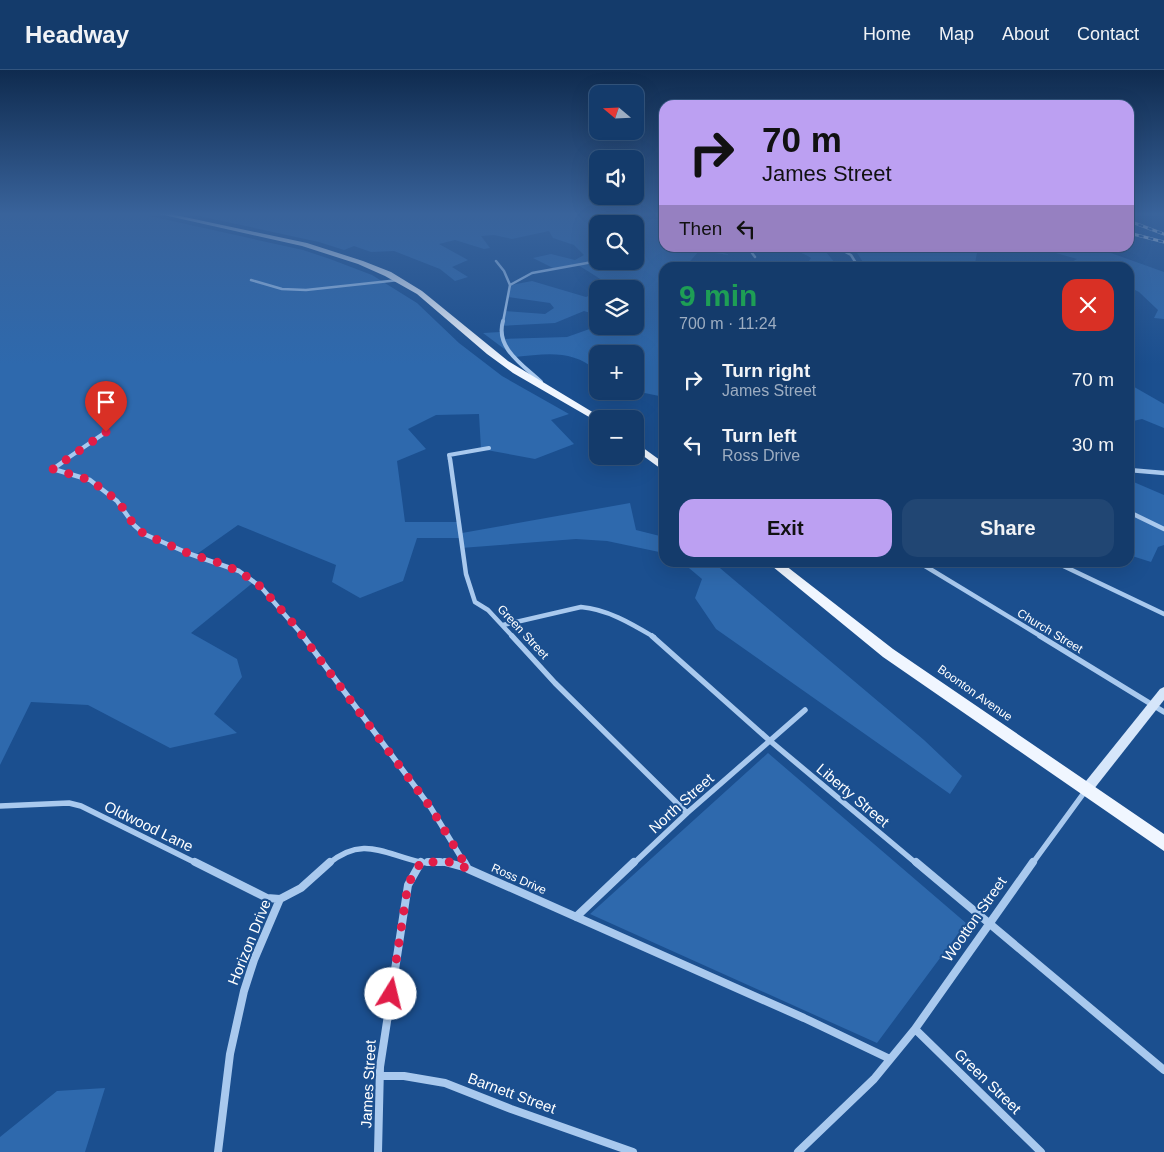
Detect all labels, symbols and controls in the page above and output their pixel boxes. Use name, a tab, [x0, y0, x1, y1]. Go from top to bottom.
text: Headway	[25, 21, 129, 48]
text: Home	[863, 24, 911, 44]
text: Map	[939, 24, 974, 44]
text: About	[1002, 24, 1049, 44]
text: Contact	[1077, 24, 1139, 44]
north arrow	[589, 85, 644, 140]
map controls	[589, 85, 644, 465]
icon: right	[679, 120, 744, 185]
text: 70 m	[762, 120, 842, 159]
button: sound	[589, 150, 644, 205]
text: James Street	[762, 161, 892, 186]
button: search	[589, 215, 644, 270]
icon: left	[732, 215, 760, 243]
text: Then	[679, 218, 722, 239]
text: 9 min	[679, 279, 757, 312]
button: close	[1062, 279, 1114, 331]
button: layers	[589, 280, 644, 335]
text: 700 m · 11:24	[679, 315, 777, 332]
button: +	[589, 345, 644, 400]
text: Turn right	[722, 360, 810, 381]
icon: right	[679, 366, 707, 394]
text: 70 m	[1072, 369, 1114, 390]
pin	[85, 381, 127, 432]
text: James Street	[722, 382, 816, 399]
icon: arrive	[92, 388, 120, 416]
button: −	[589, 410, 644, 465]
text: Turn left	[722, 425, 797, 446]
icon: left	[679, 431, 707, 459]
text: 30 m	[1072, 434, 1114, 455]
text: Ross Drive	[722, 447, 800, 464]
button: Exit	[679, 499, 892, 557]
button: Share	[902, 499, 1114, 557]
street label: Green Street	[494, 602, 552, 662]
street label: Church Street	[1015, 606, 1086, 656]
street label: Boonton Avenue	[935, 662, 1015, 724]
street label: Liberty Street	[813, 760, 893, 831]
street label: North Street	[645, 769, 717, 836]
street label: Oldwood Lane	[102, 797, 196, 855]
street label: Ross Drive	[489, 861, 549, 897]
street label: Wootton Street	[938, 873, 1010, 965]
street label: Horizon Drive	[224, 897, 274, 987]
position arrow	[364, 967, 416, 1019]
street label: James Street	[357, 1039, 379, 1129]
street label: Green Street	[951, 1045, 1025, 1118]
street label: Barnett Street	[466, 1069, 559, 1117]

